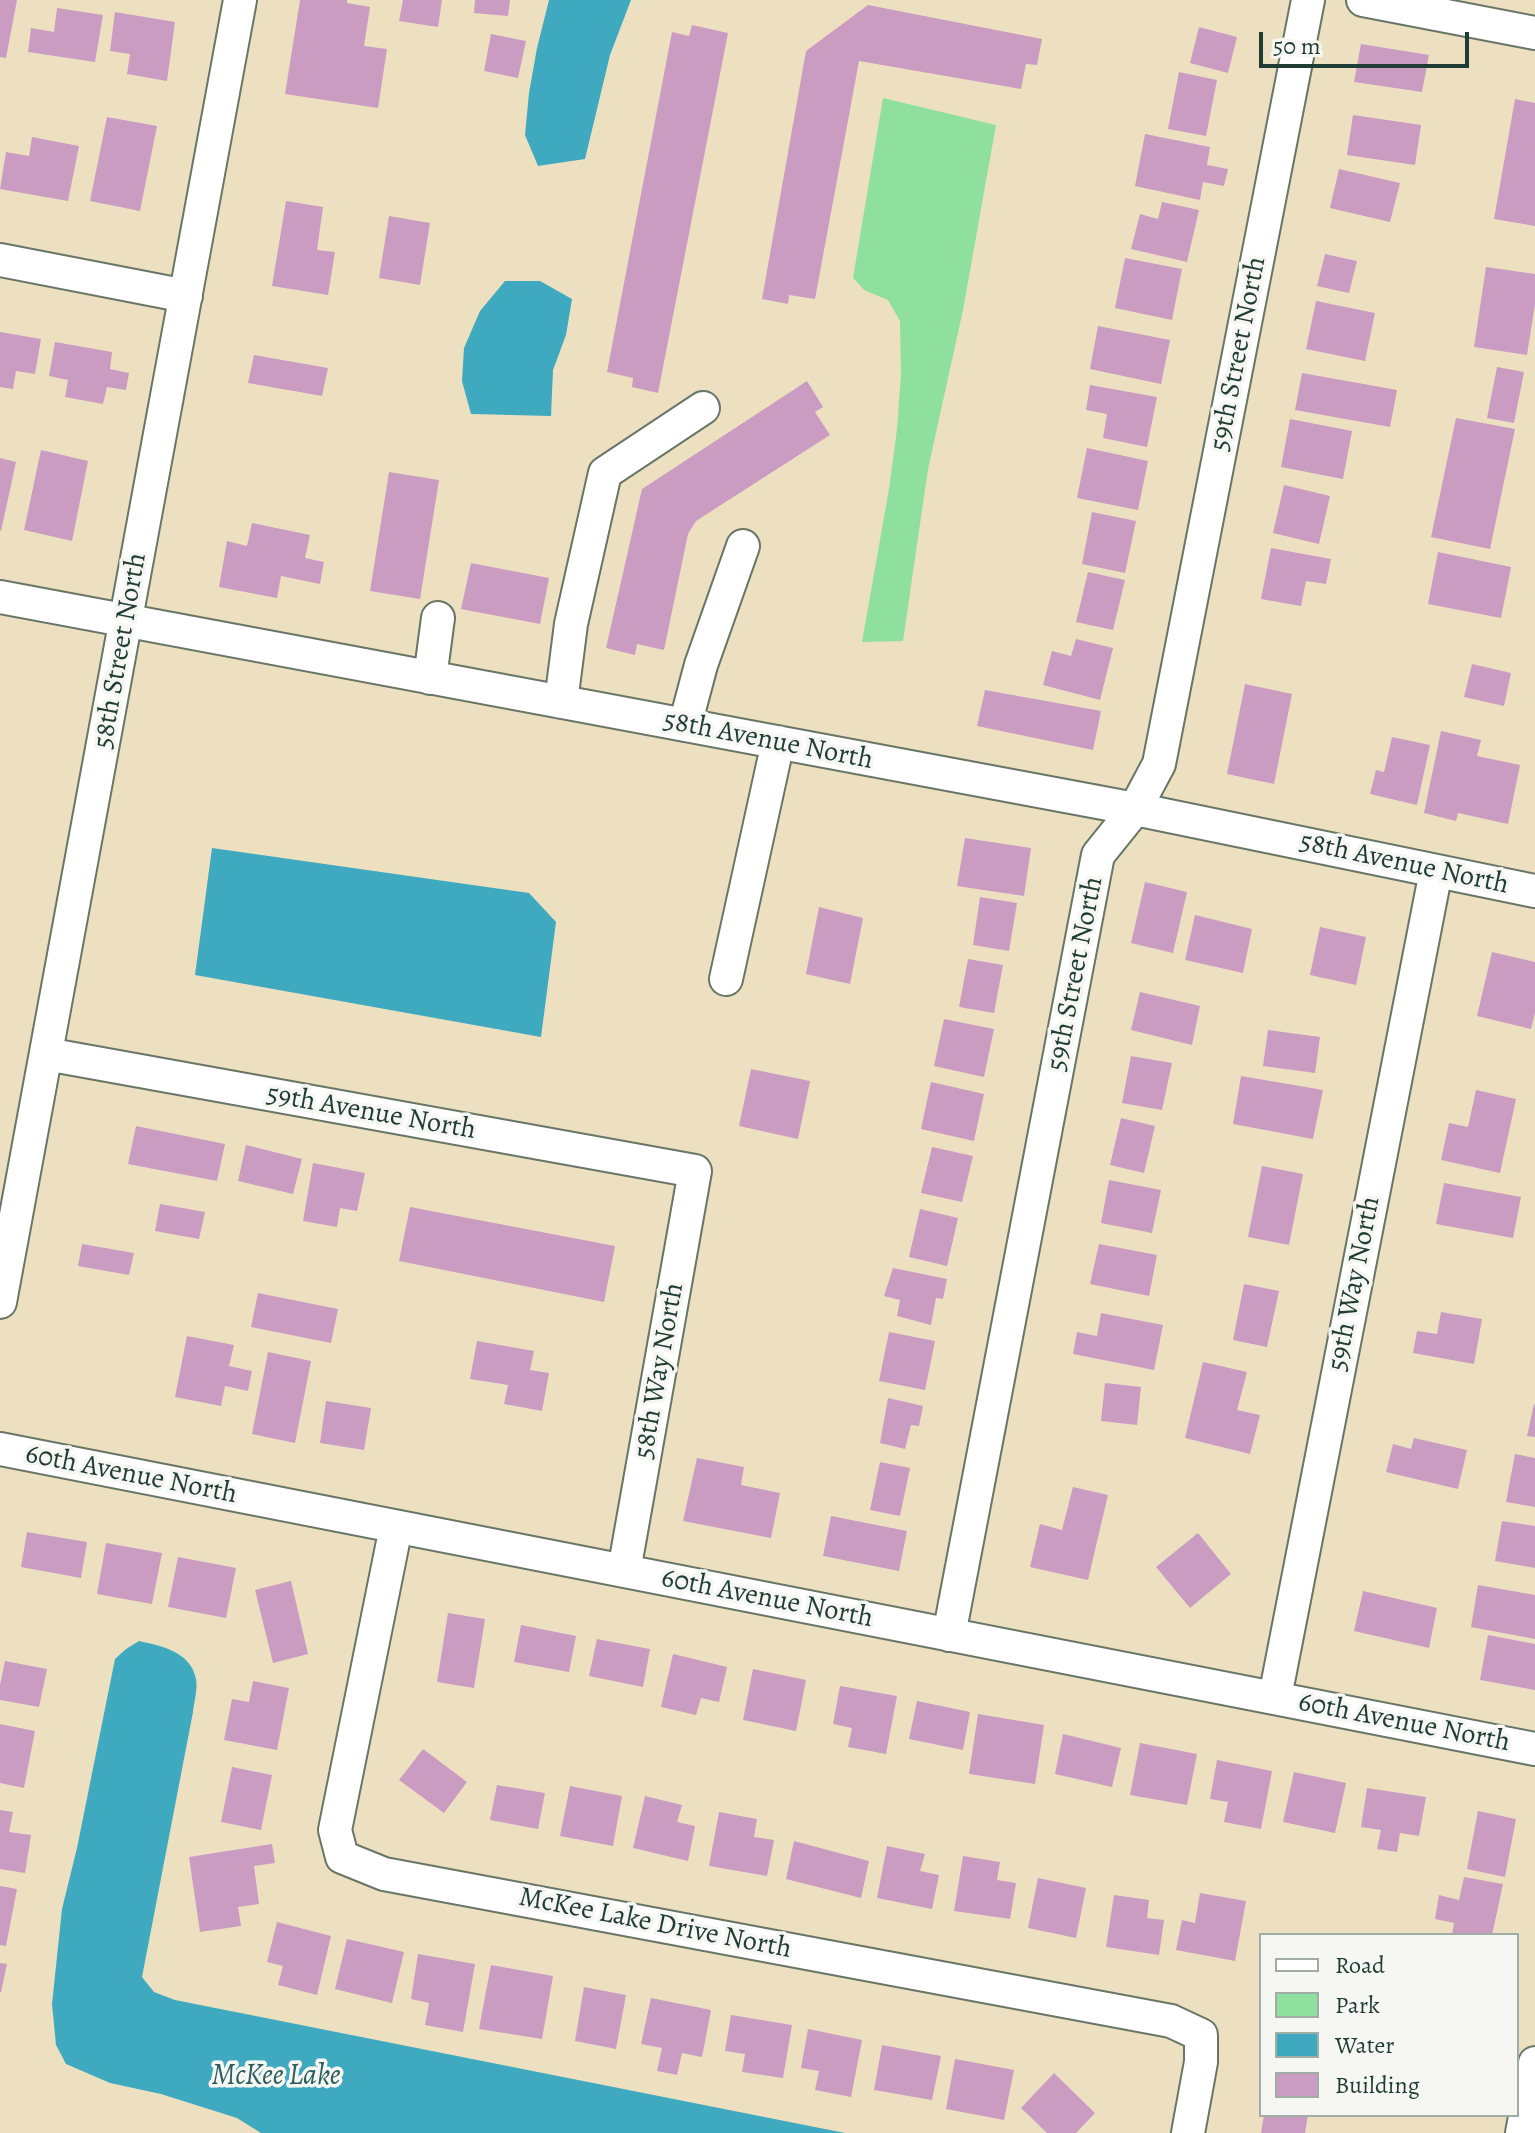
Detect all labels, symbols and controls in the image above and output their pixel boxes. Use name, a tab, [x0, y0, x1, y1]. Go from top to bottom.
scale bar	[1263, 16, 1473, 66]
text: 50 m	[1273, 30, 1321, 62]
street label: 59th Street North	[1204, 254, 1274, 454]
street label: 58th Street North	[87, 550, 155, 752]
street label: 58th Avenue North	[660, 704, 876, 778]
street label: 58th Avenue North	[1296, 825, 1512, 903]
street label: 59th Street North	[1041, 874, 1111, 1074]
street label: 59th Avenue North	[264, 1078, 478, 1148]
street label: 59th Way North	[1322, 1194, 1388, 1374]
street label: 58th Way North	[628, 1280, 692, 1462]
street label: 60th Avenue North	[22, 1438, 240, 1512]
street label: 60th Avenue North	[658, 1562, 876, 1636]
street label: 60th Avenue North	[1295, 1686, 1513, 1760]
street label: McKee Lake Drive North	[516, 1881, 794, 1967]
legend	[1259, 1933, 1519, 2117]
text: Road	[1335, 1949, 1385, 1981]
text: Park	[1335, 1989, 1380, 2021]
text: Water	[1335, 2029, 1395, 2061]
water label: McKee Lake	[212, 2059, 340, 2095]
text: Building	[1335, 2069, 1420, 2101]

